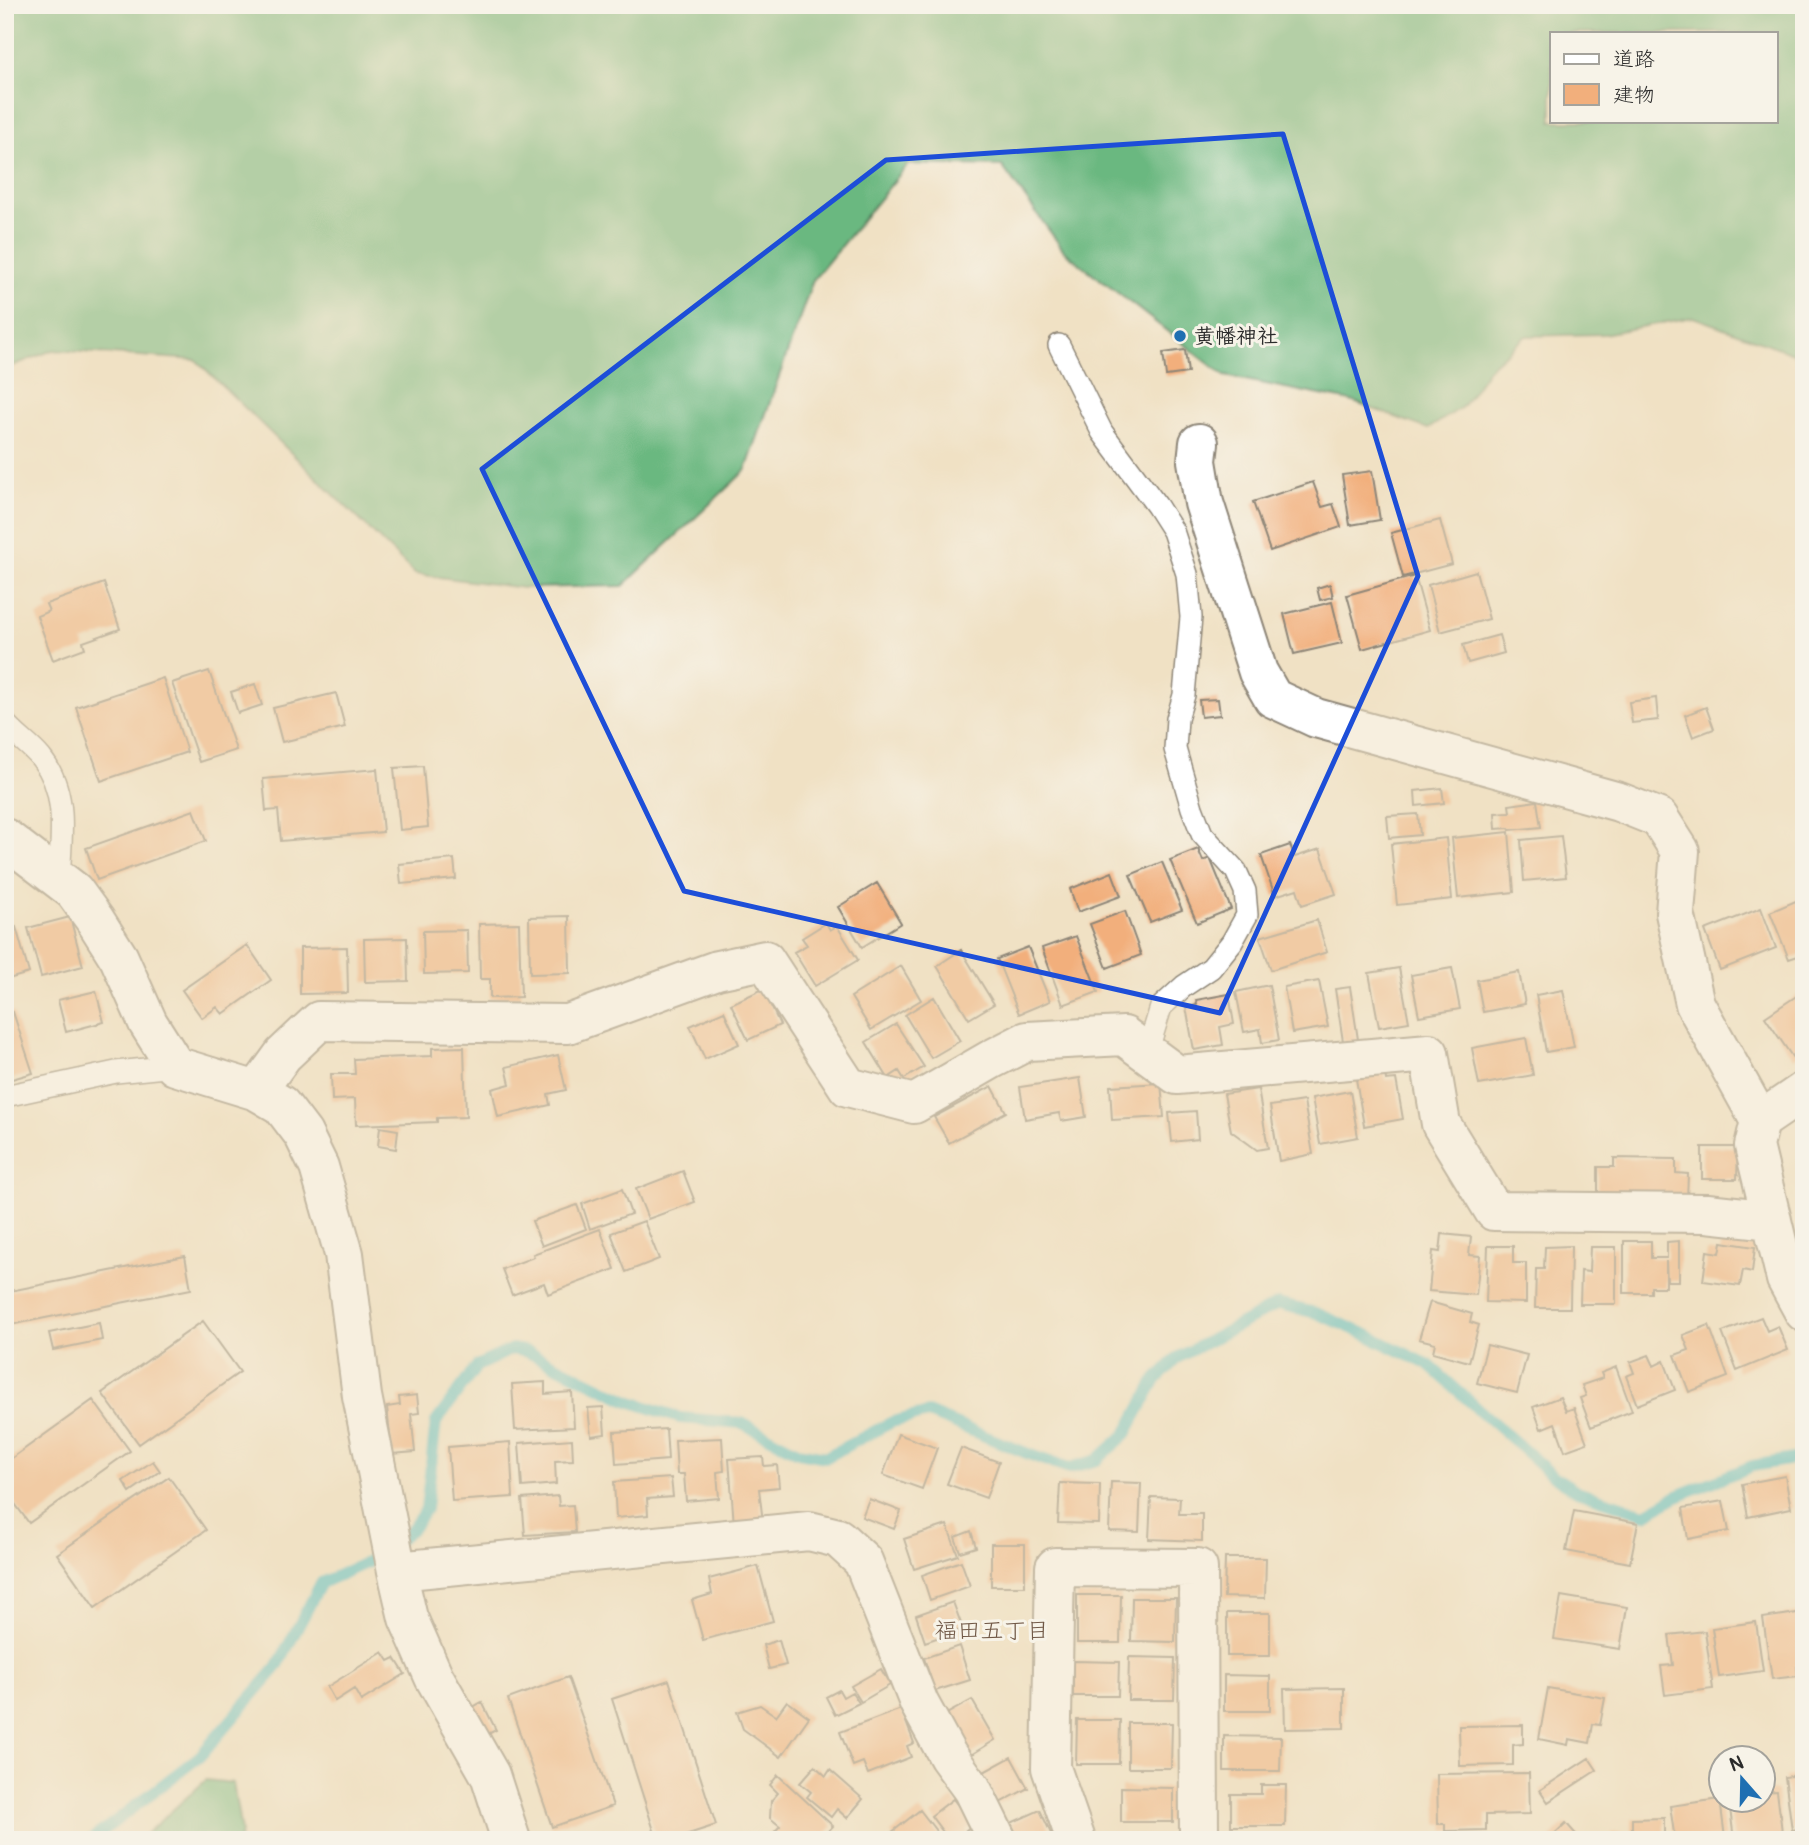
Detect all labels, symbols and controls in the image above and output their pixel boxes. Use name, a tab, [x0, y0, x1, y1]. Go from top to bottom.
legend	[1550, 32, 1778, 122]
text: 道路	[1613, 46, 1655, 73]
text: 建物	[1613, 82, 1655, 109]
place label: 黄幡神社	[1194, 323, 1278, 350]
marker: 黄幡神社	[1172, 328, 1188, 344]
district label: 福田五丁目	[935, 1616, 1050, 1645]
north arrow	[1708, 1744, 1778, 1814]
text: N	[1726, 1750, 1747, 1777]

